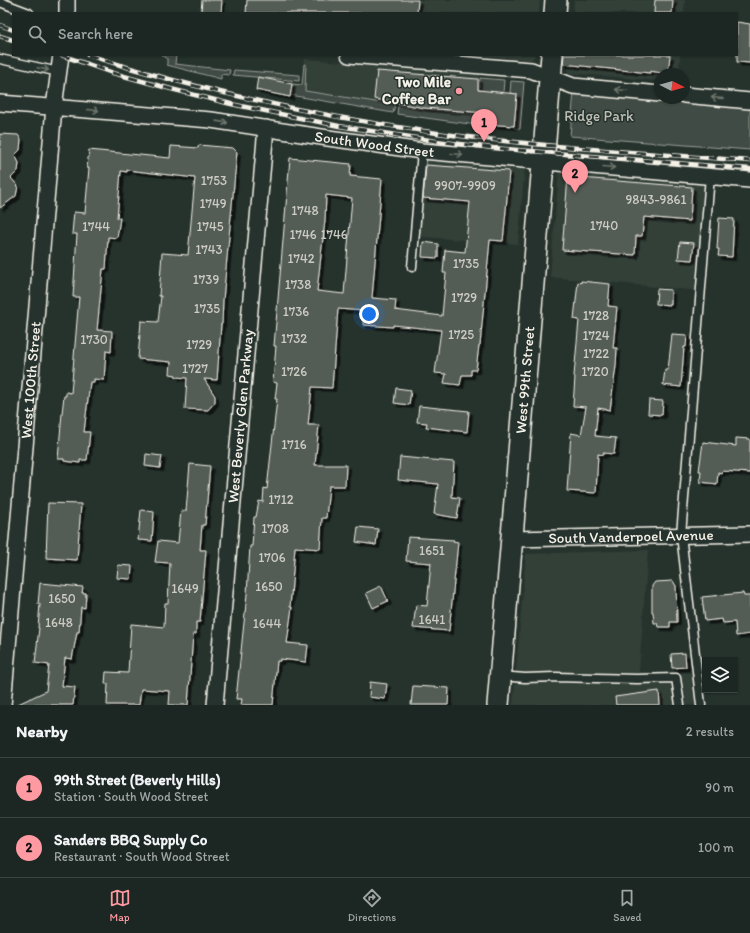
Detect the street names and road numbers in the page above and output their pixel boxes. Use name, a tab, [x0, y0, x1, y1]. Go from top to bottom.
street label: South Wood Street	[313, 127, 435, 161]
street label: West 100th Street	[17, 320, 45, 440]
street label: West 99th Street	[512, 325, 538, 435]
street label: West Beverly Glen Parkway	[224, 328, 257, 504]
street label: South Vanderpoel Avenue	[548, 526, 714, 547]

